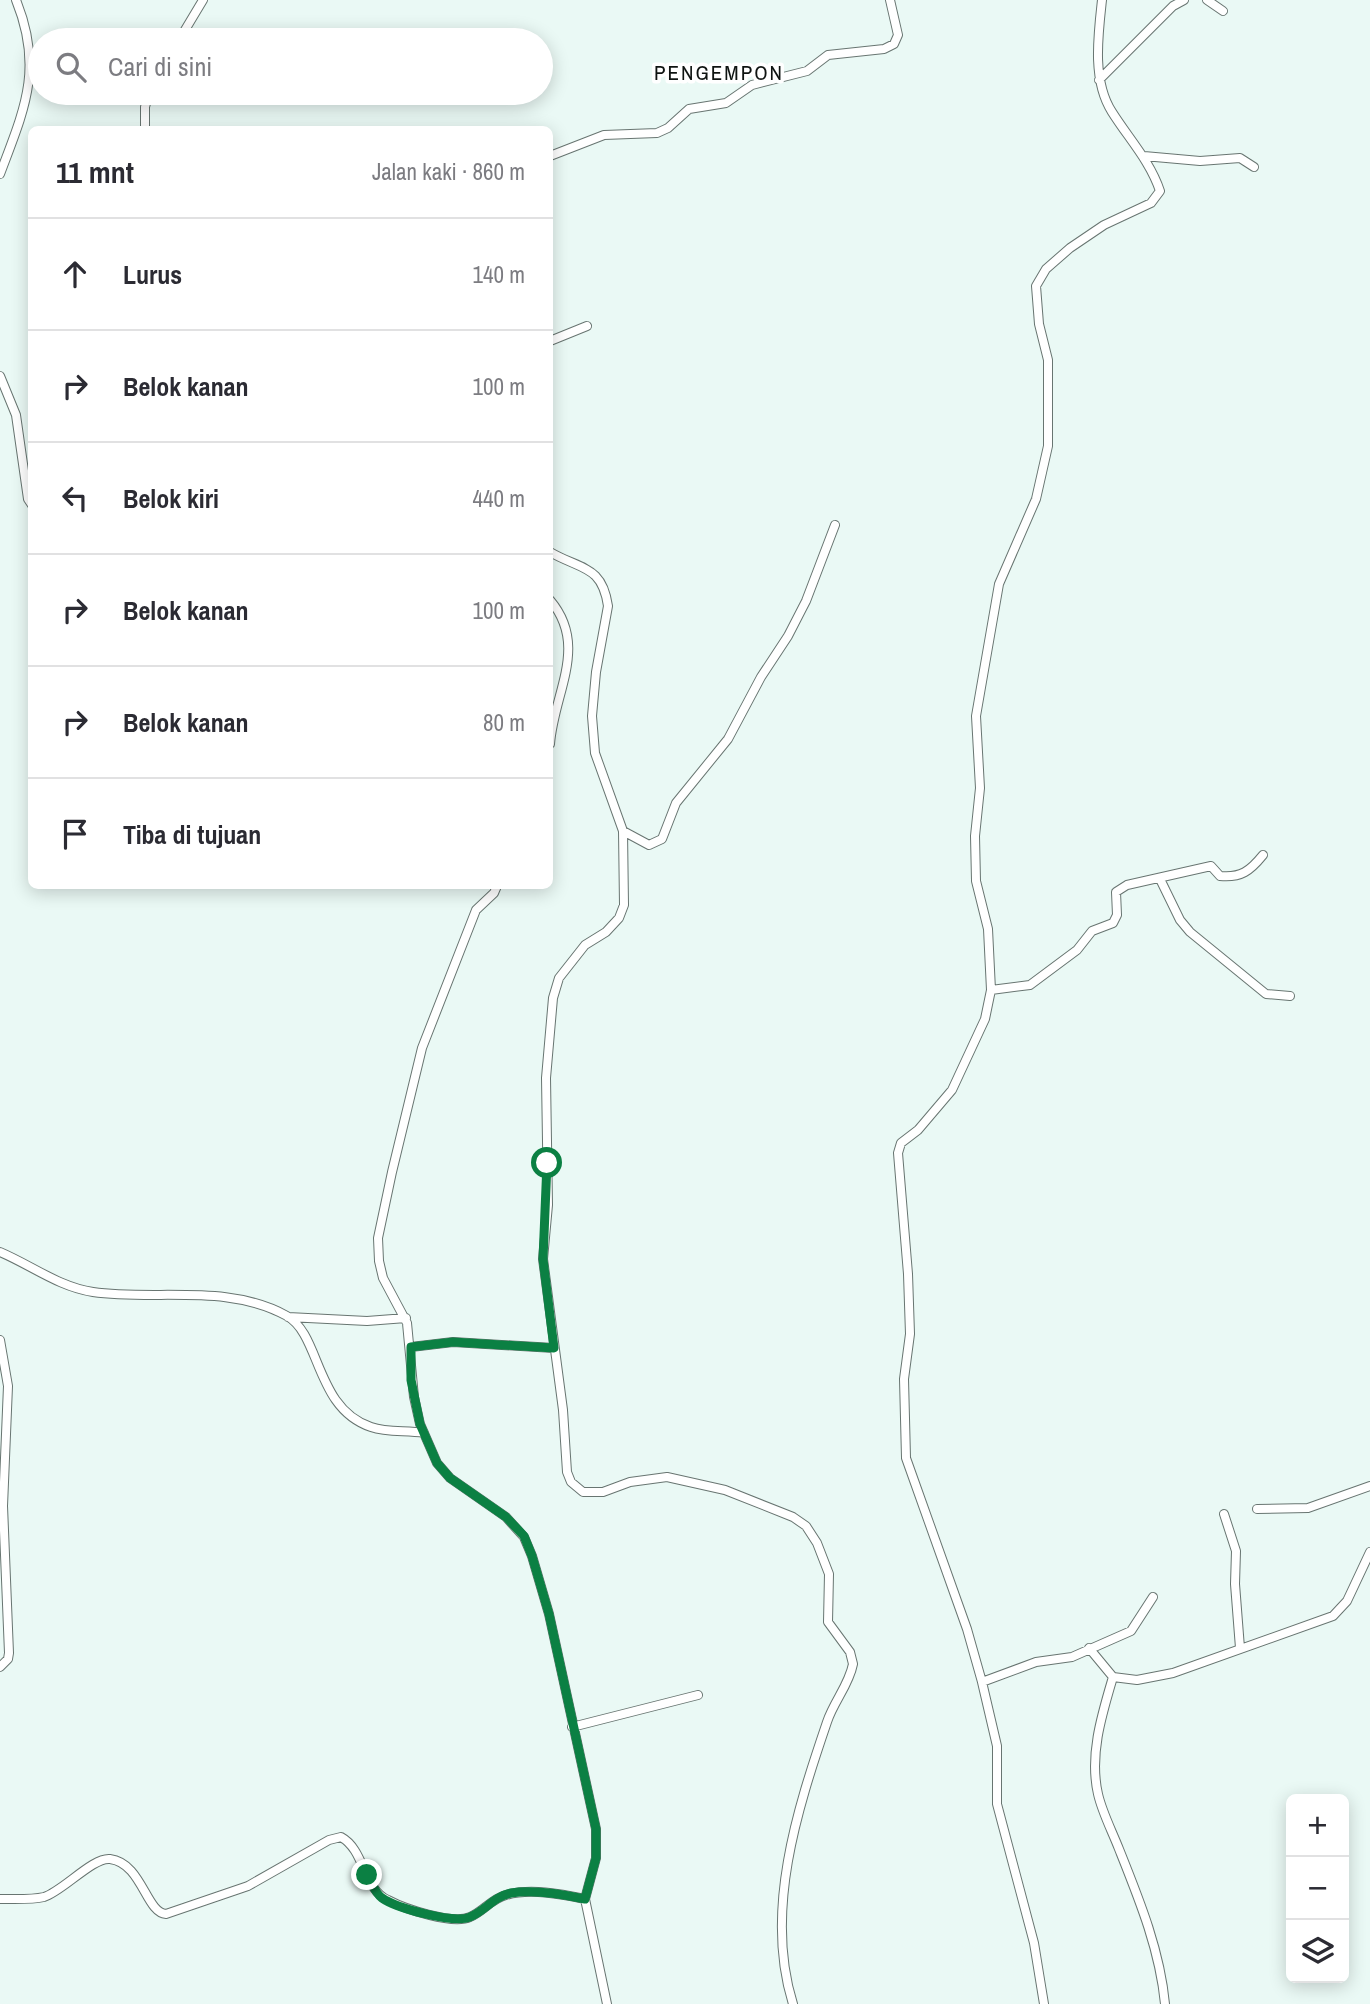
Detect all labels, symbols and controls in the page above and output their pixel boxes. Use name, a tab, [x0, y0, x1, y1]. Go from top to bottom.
search box	[28, 28, 553, 105]
icon: search	[52, 48, 90, 86]
text: Cari di sini	[108, 49, 212, 84]
district label: PENGEMPON	[654, 58, 784, 87]
text: 11 mnt	[56, 152, 134, 192]
text: Jalan kaki · 860 m	[372, 156, 525, 187]
icon: ahead	[56, 255, 94, 293]
text: Lurus	[123, 257, 182, 292]
text: 140 m	[473, 259, 525, 290]
icon: right	[56, 367, 94, 405]
text: Belok kanan	[123, 369, 249, 404]
text: 100 m	[473, 371, 525, 402]
icon: left	[56, 479, 94, 517]
text: Belok kiri	[123, 481, 219, 516]
text: 440 m	[473, 483, 525, 514]
icon: right	[56, 591, 94, 629]
text: Belok kanan	[123, 593, 249, 628]
text: 100 m	[473, 595, 525, 626]
icon: right	[56, 703, 94, 741]
text: Belok kanan	[123, 705, 249, 740]
text: 80 m	[483, 707, 525, 738]
icon: arrive	[56, 815, 94, 853]
text: Tiba di tujuan	[123, 817, 261, 852]
route start	[531, 1147, 562, 1178]
map controls	[1286, 1794, 1349, 1983]
button: +	[1286, 1794, 1349, 1857]
button: −	[1286, 1857, 1349, 1920]
route end	[351, 1859, 382, 1890]
button: layers	[1286, 1920, 1349, 1983]

